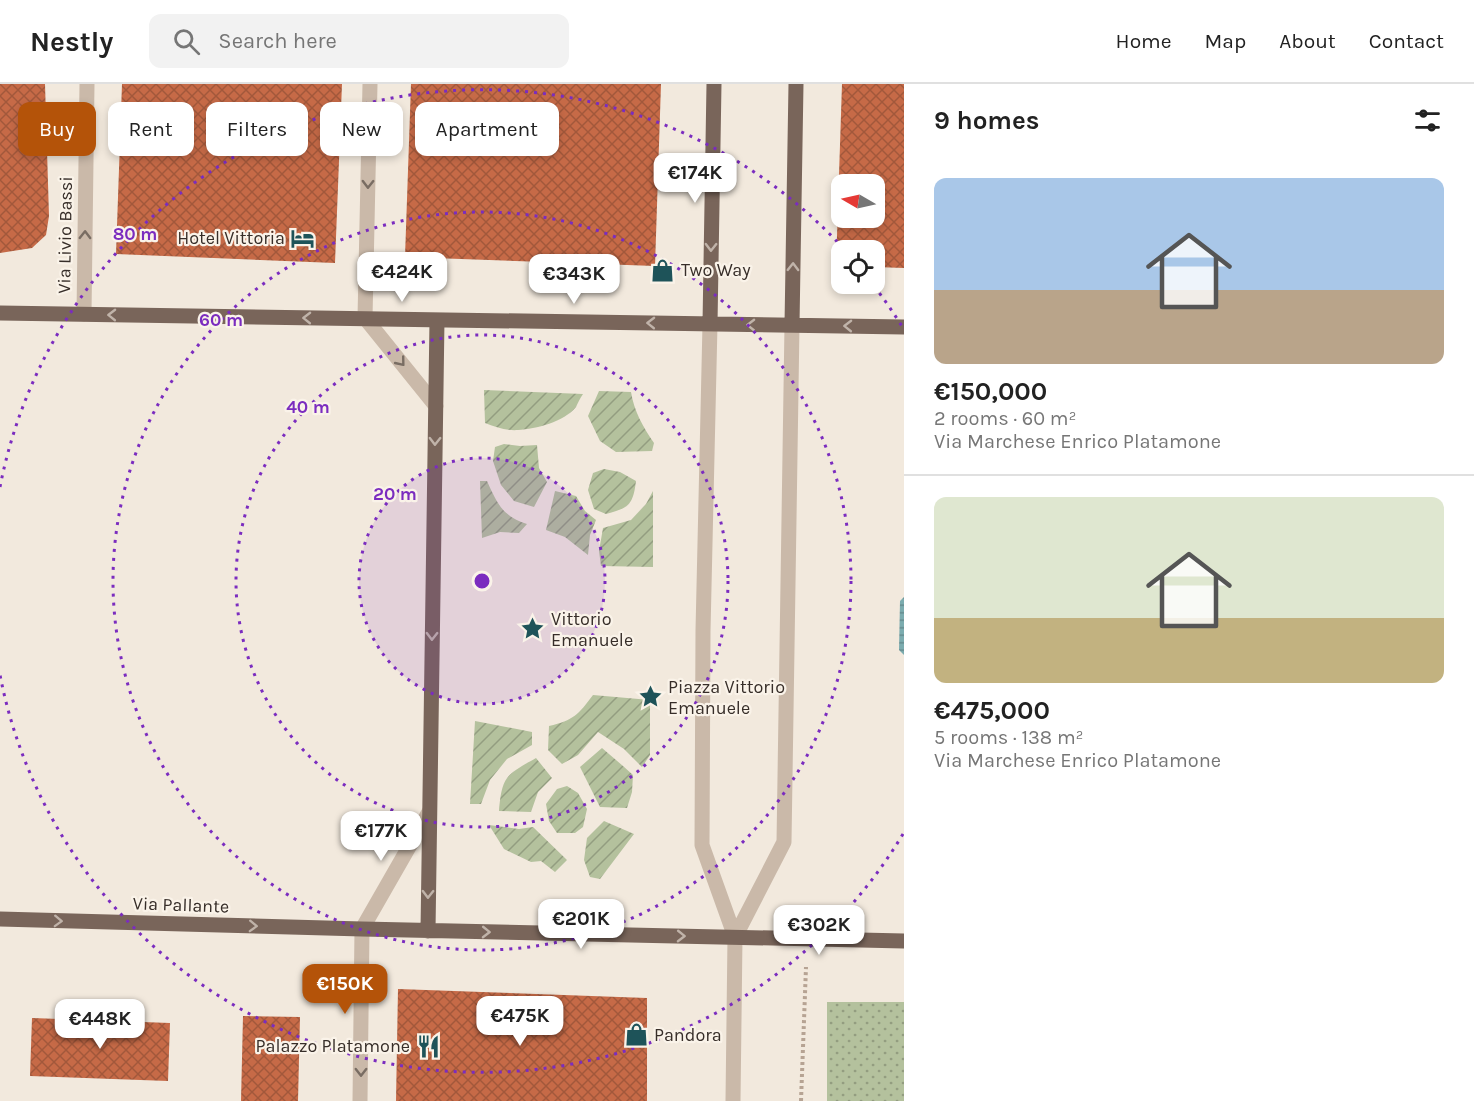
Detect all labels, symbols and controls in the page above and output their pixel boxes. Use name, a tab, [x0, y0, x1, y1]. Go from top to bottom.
search box	[149, 14, 569, 68]
text: Nestly	[30, 25, 113, 58]
icon: search	[170, 25, 203, 58]
text: Search here	[218, 28, 337, 54]
text: Home	[1116, 29, 1172, 53]
text: Map	[1205, 29, 1246, 53]
text: About	[1279, 29, 1336, 53]
text: Contact	[1369, 29, 1444, 53]
chip: Buy	[18, 102, 96, 156]
chip: Rent	[108, 102, 194, 156]
chip: Filters	[206, 102, 308, 156]
chip: New	[320, 102, 403, 156]
chip: Apartment	[415, 102, 559, 156]
icon: filters	[1411, 104, 1444, 137]
text: 9 homes	[934, 105, 1040, 136]
pin: €174K	[653, 153, 737, 204]
text: €174K	[668, 161, 722, 184]
north arrow	[831, 174, 885, 228]
map controls	[831, 174, 885, 294]
street label: Via Livio Bassi	[53, 176, 77, 294]
one-way arrow	[362, 180, 374, 189]
icon: home	[1135, 217, 1243, 325]
text: 80 m	[113, 223, 157, 245]
hotel icon: Hotel Vittoria	[290, 225, 316, 251]
place label: Hotel Vittoria	[177, 227, 285, 249]
one-way arrow	[79, 230, 91, 239]
button: locate	[831, 240, 885, 294]
one-way arrow	[705, 243, 717, 252]
pin: €424K	[360, 252, 444, 303]
pin: €343K	[532, 254, 616, 305]
shop icon: Two Way	[650, 257, 676, 283]
place label: Two Way	[681, 259, 751, 281]
text: €424K	[371, 260, 433, 283]
text: €343K	[543, 262, 605, 285]
one-way arrow	[787, 262, 799, 271]
one-way arrow	[107, 308, 116, 321]
text: 60 m	[199, 309, 243, 331]
one-way arrow	[302, 311, 311, 324]
one-way arrow	[647, 317, 656, 329]
one-way arrow	[746, 318, 755, 331]
one-way arrow	[844, 320, 853, 332]
one-way arrow	[393, 355, 404, 366]
text: €150,000	[934, 376, 1047, 407]
text: 40 m	[286, 396, 330, 418]
text: 2 rooms · 60 m²	[934, 407, 1077, 430]
text: Via Marchese Enrico Platamone	[934, 430, 1221, 453]
one-way arrow	[429, 437, 441, 446]
text: 20 m	[373, 483, 417, 505]
icon: home	[1135, 536, 1243, 644]
centre of rings	[472, 571, 492, 591]
place label: Vittorio Emanuele	[551, 608, 633, 651]
place icon: Vittorio Emanuele	[520, 616, 546, 642]
one-way arrow	[426, 632, 438, 641]
place label: Piazza Vittorio Emanuele	[668, 676, 785, 719]
place icon: Piazza Vittorio Emanuele	[637, 684, 663, 710]
text: €475,000	[934, 695, 1050, 726]
text: 5 rooms · 138 m²	[934, 726, 1084, 749]
text: Via Marchese Enrico Platamone	[934, 749, 1221, 772]
pin: €177K	[339, 811, 423, 862]
text: €177K	[355, 819, 407, 842]
one-way arrow	[422, 890, 434, 899]
street label: Via Pallante	[132, 892, 230, 918]
pin: €201K	[539, 899, 623, 950]
pin: €302K	[777, 905, 861, 956]
text: €201K	[552, 907, 610, 930]
text: €302K	[788, 913, 850, 936]
one-way arrow	[54, 914, 63, 927]
one-way arrow	[249, 920, 258, 933]
one-way arrow	[482, 926, 491, 938]
one-way arrow	[677, 930, 686, 942]
pin: €150K	[303, 964, 387, 1015]
text: €150K	[316, 972, 374, 995]
pin: €475K	[478, 996, 562, 1047]
pin: €448K	[58, 999, 142, 1050]
text: €475K	[490, 1004, 550, 1027]
text: €448K	[69, 1007, 131, 1030]
shop icon: Pandora	[623, 1022, 649, 1048]
place label: Pandora	[654, 1024, 722, 1046]
restaurant icon: Palazzo Platamone	[415, 1033, 441, 1059]
place label: Palazzo Platamone	[256, 1035, 410, 1057]
one-way arrow	[354, 1067, 367, 1076]

